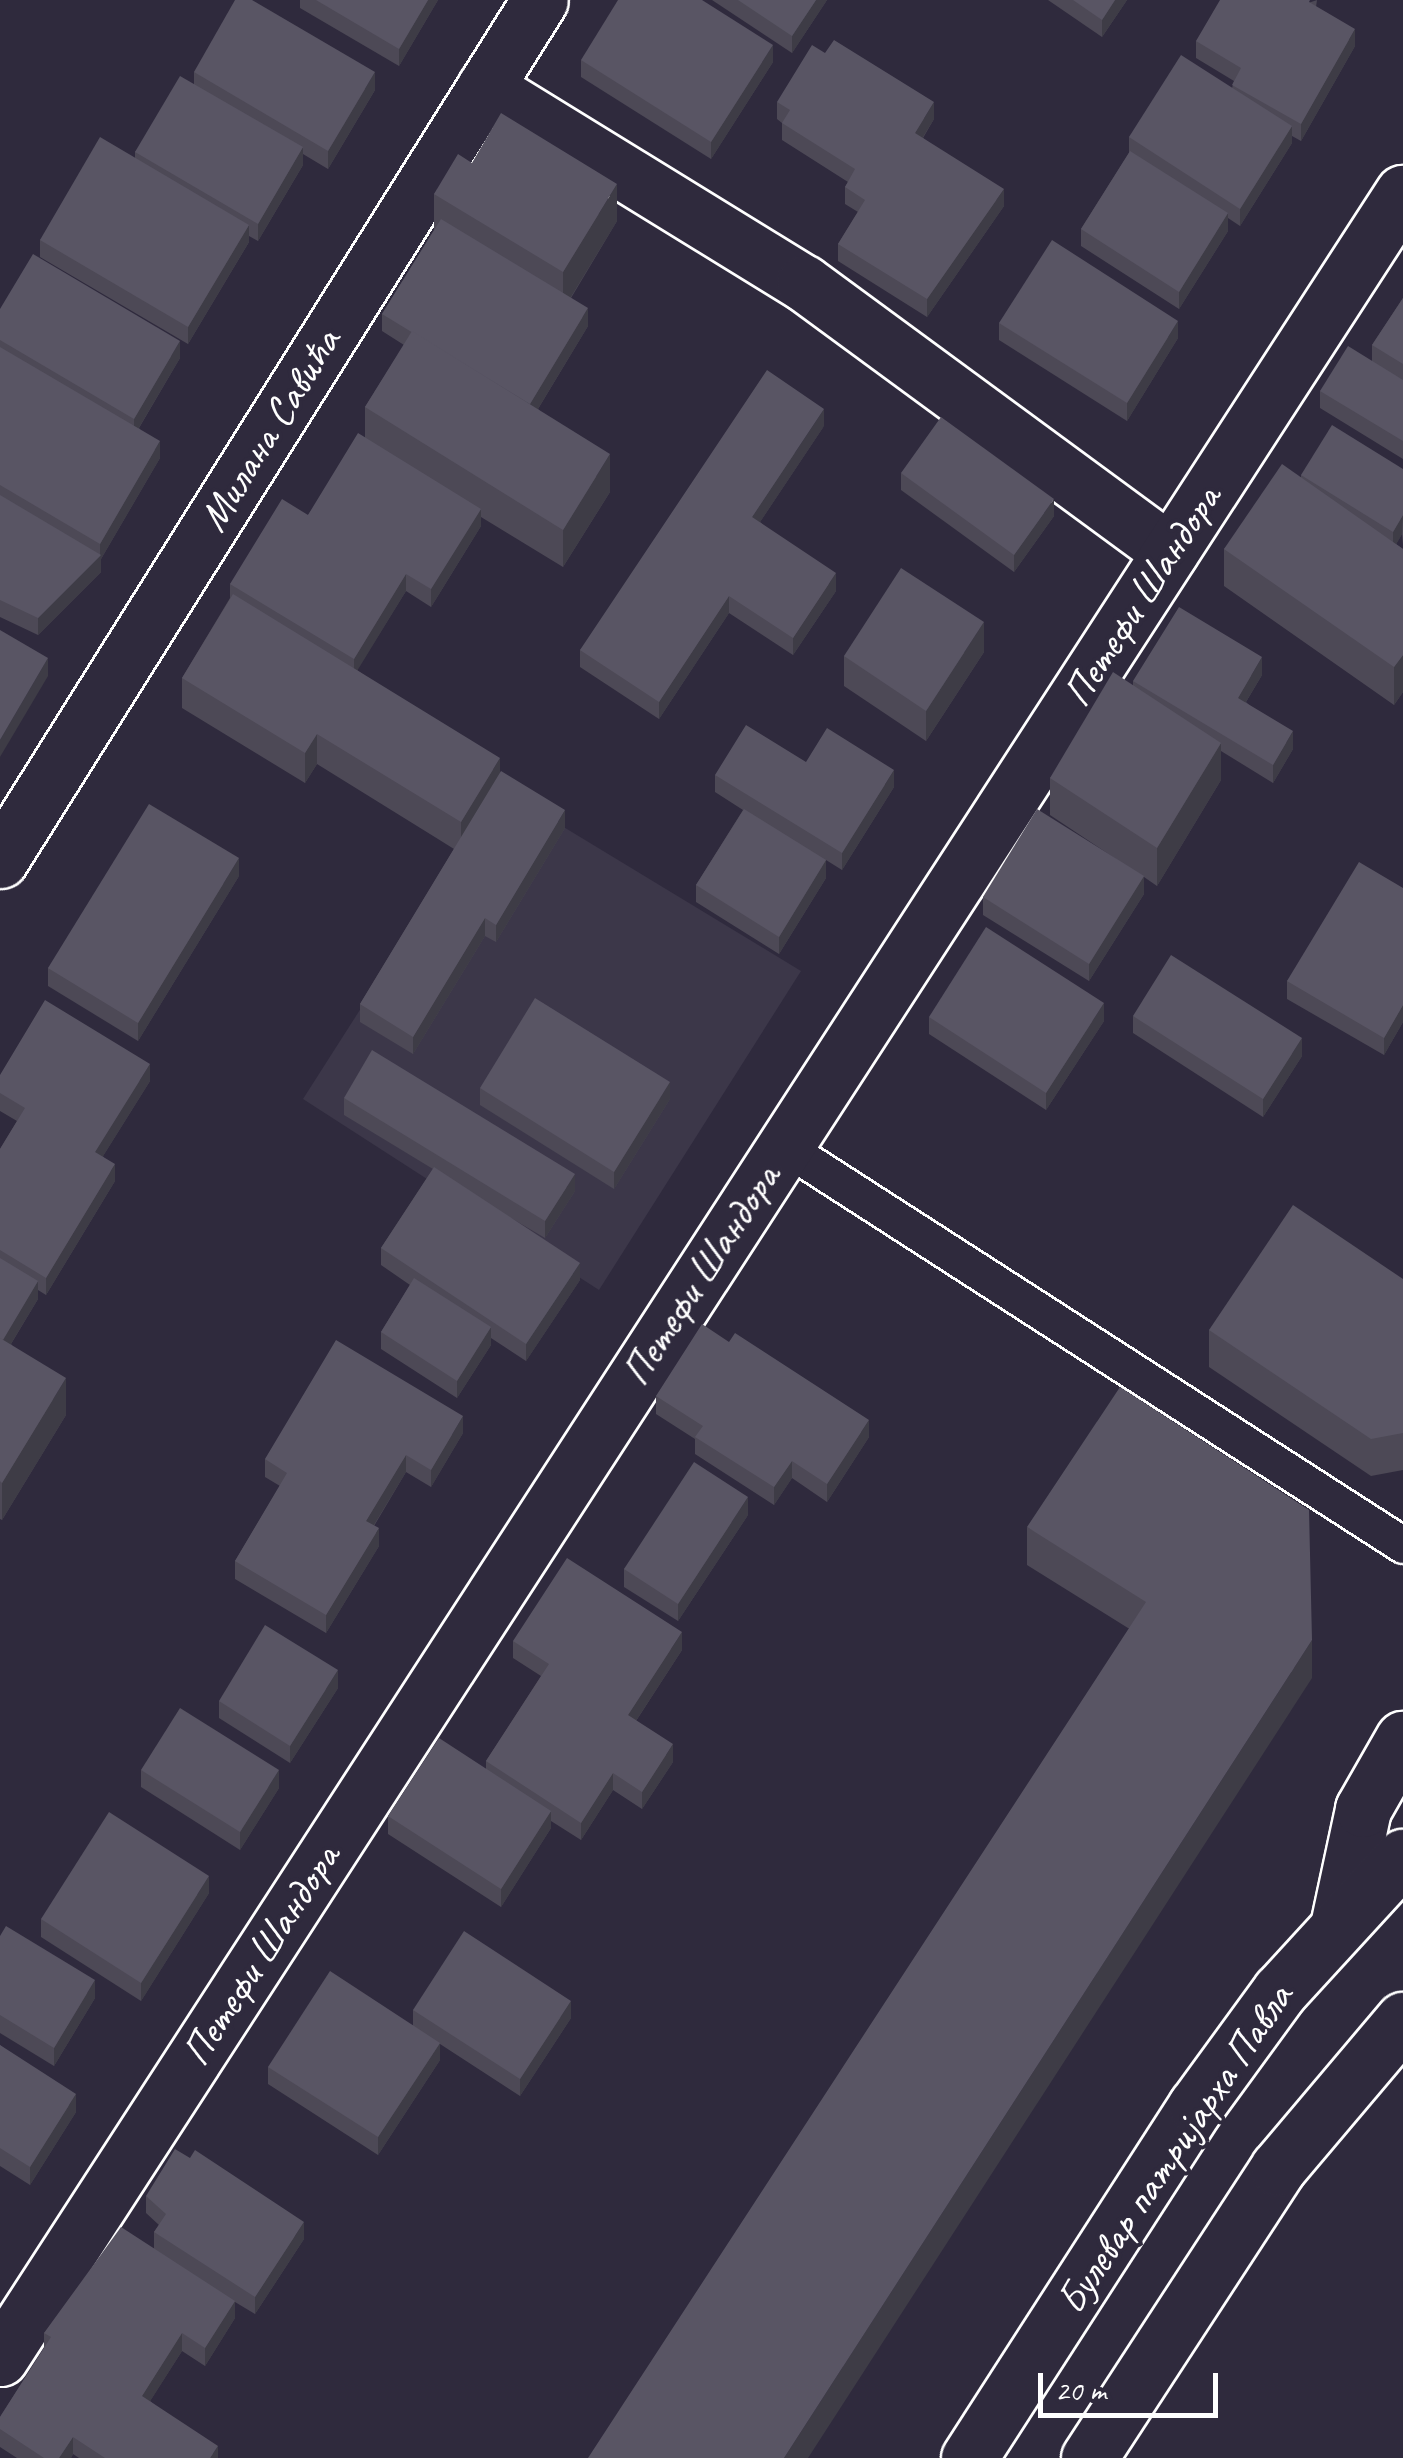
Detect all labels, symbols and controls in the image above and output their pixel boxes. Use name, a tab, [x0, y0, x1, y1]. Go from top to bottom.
street label: Милана Савића	[188, 320, 352, 540]
street label: Петефи Шандора	[1052, 477, 1232, 715]
street label: Петефи Шандора	[611, 1156, 791, 1394]
street label: Петефи Шандора	[171, 1836, 351, 2074]
street label: Булевар патријарха Павла	[1047, 1976, 1303, 2322]
scale bar	[1043, 2353, 1223, 2415]
text: 20 m	[1055, 2371, 1106, 2409]

